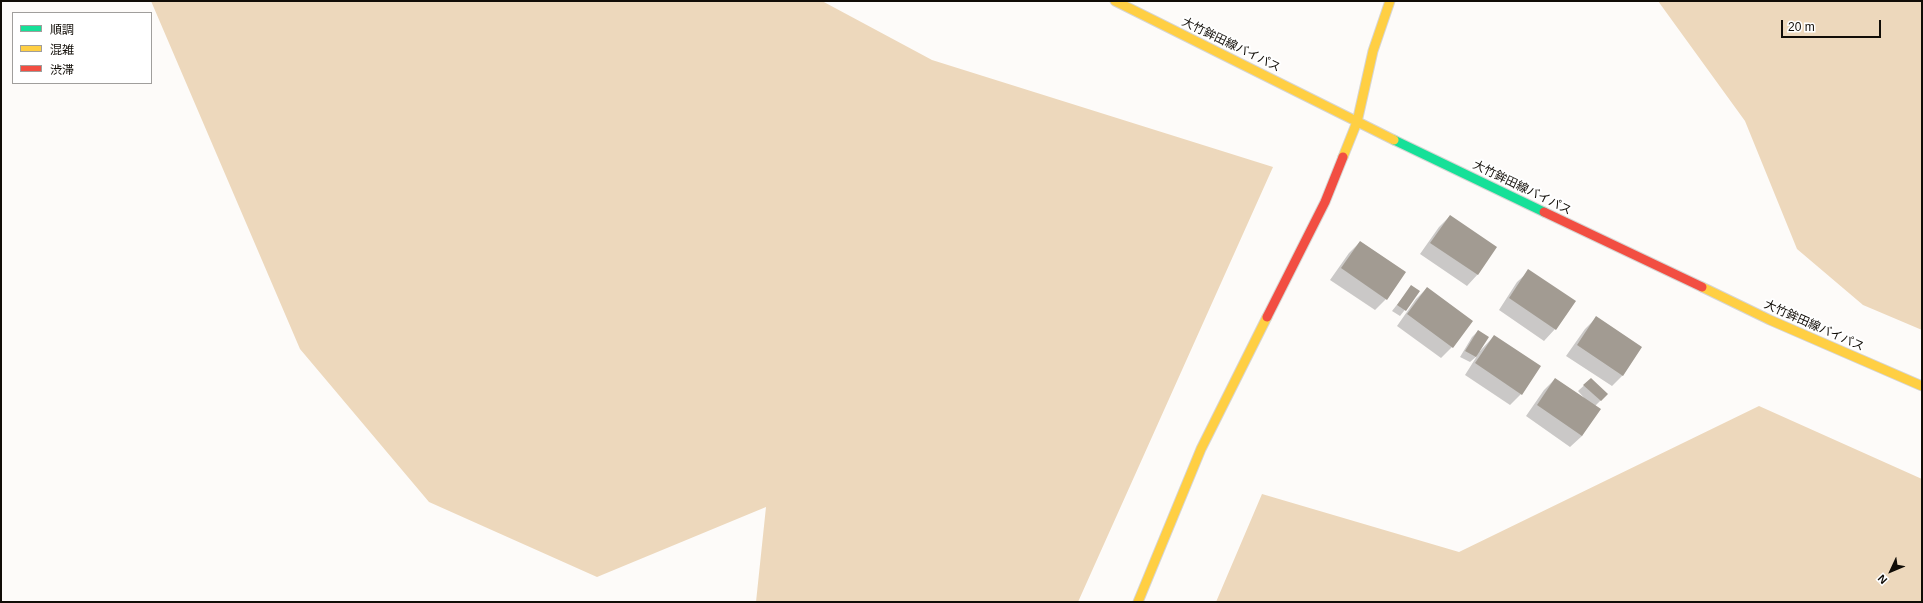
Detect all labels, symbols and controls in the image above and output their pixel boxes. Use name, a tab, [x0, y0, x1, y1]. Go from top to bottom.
legend	[12, 12, 152, 84]
scale bar	[1783, 12, 1883, 38]
street label: 大竹鉾田線バイパス	[1179, 15, 1283, 75]
text: 20 m	[1788, 20, 1815, 34]
text: 順調	[50, 23, 74, 37]
text: 混雑	[50, 43, 74, 57]
text: 渋滞	[50, 63, 74, 77]
street label: 大竹鉾田線バイパス	[1470, 158, 1574, 218]
street label: 大竹鉾田線バイパス	[1762, 297, 1866, 355]
north arrow	[1871, 551, 1911, 591]
text: N	[1875, 572, 1889, 586]

